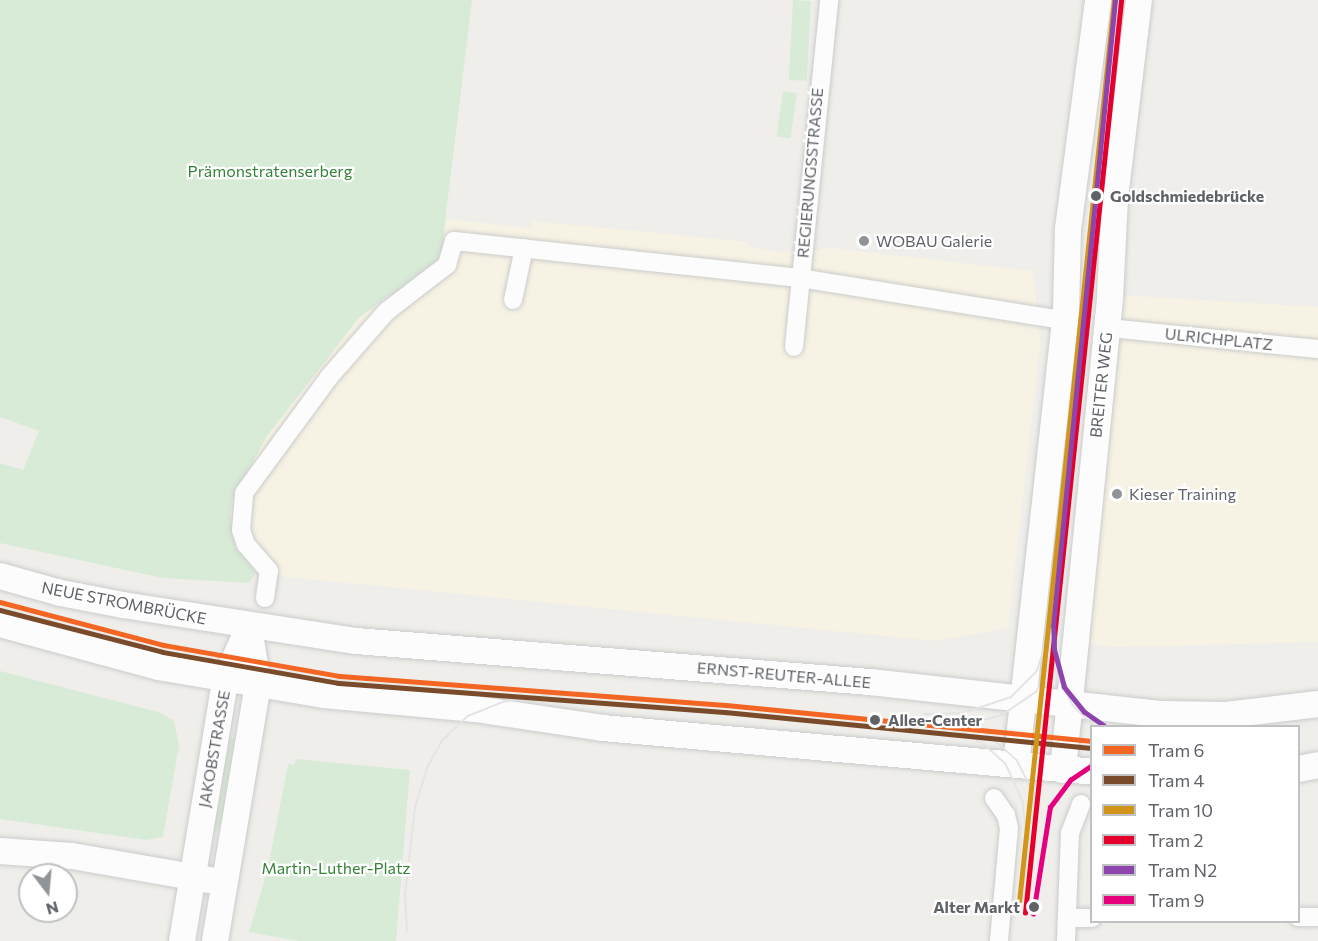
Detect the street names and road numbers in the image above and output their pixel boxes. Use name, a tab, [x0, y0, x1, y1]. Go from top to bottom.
street label: REGIERUNGSSTRASSE	[793, 87, 827, 259]
street label: ULRICHPLATZ	[1164, 324, 1274, 354]
street label: BREITER WEG	[1086, 331, 1116, 439]
street label: NEUE STROMBRÜCKE	[40, 578, 208, 628]
street label: ERNST-REUTER-ALLEE	[696, 658, 872, 692]
street label: JAKOBSTRASSE	[194, 689, 234, 809]

